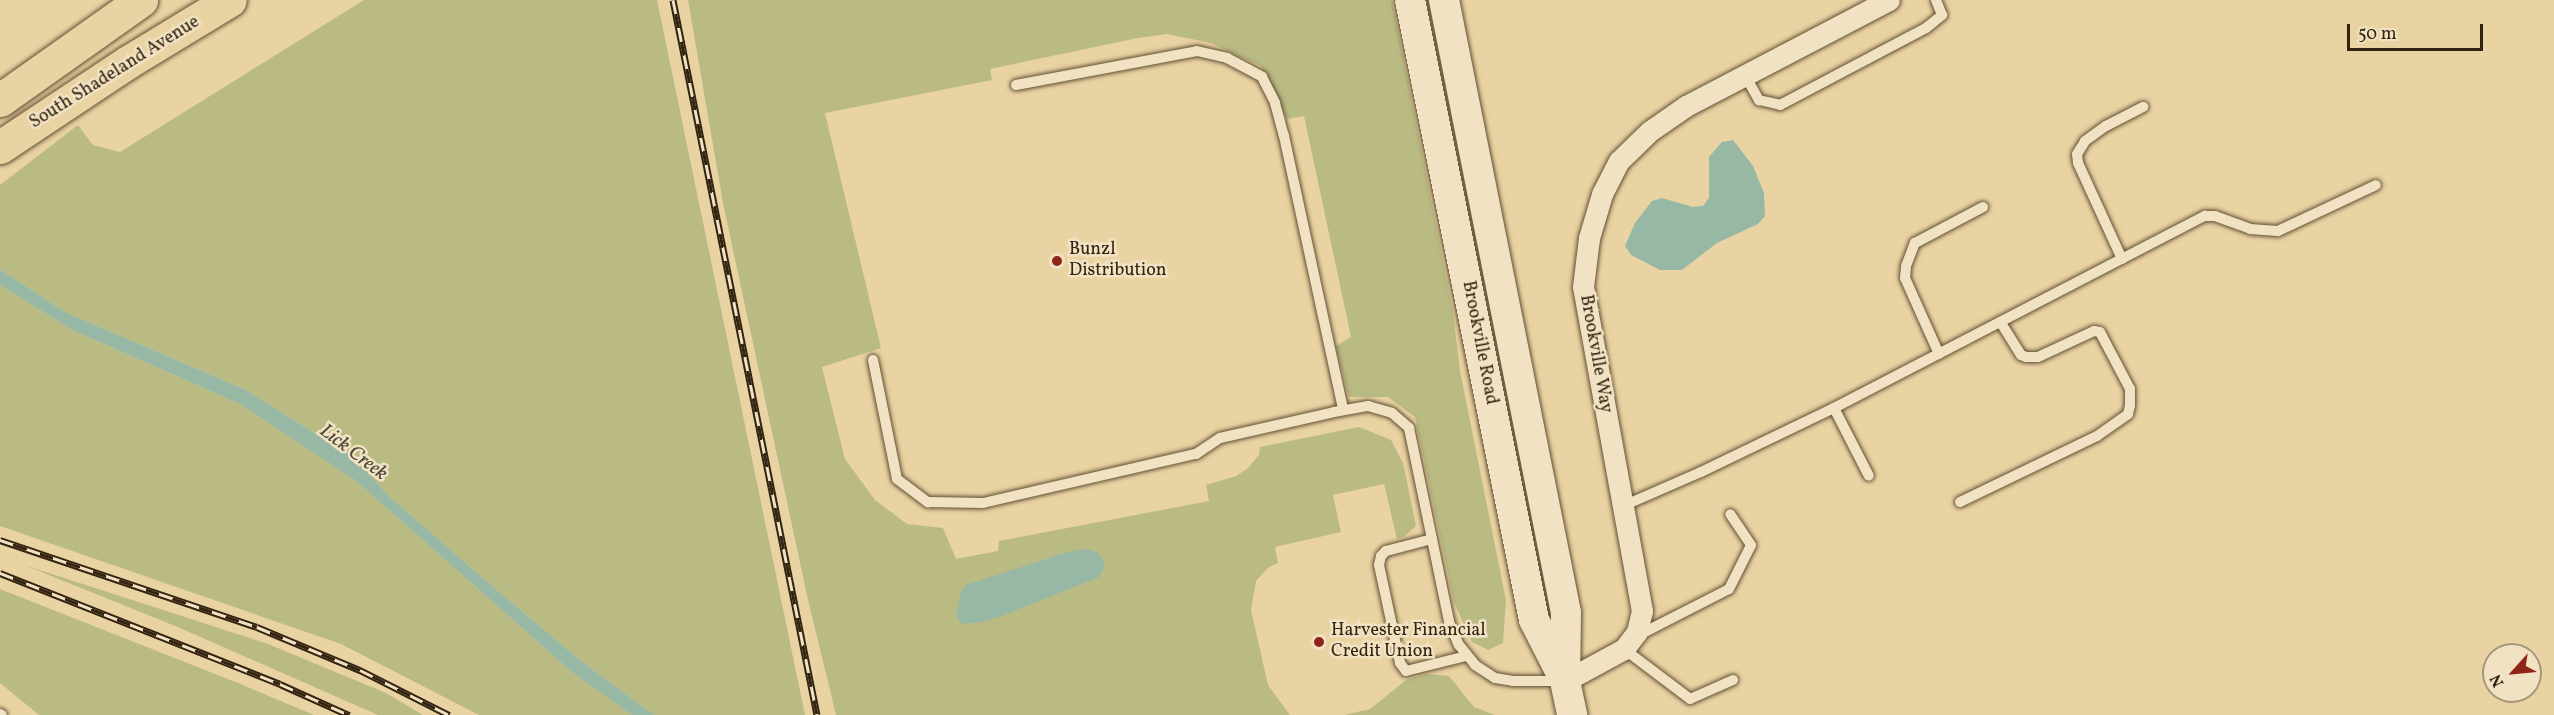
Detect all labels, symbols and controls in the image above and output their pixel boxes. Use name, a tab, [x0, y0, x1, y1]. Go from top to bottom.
street label: South Shadeland Avenue	[26, 12, 204, 134]
scale bar	[2350, 12, 2486, 50]
text: 50 m	[2358, 22, 2397, 47]
place label: Bunzl Distribution	[1069, 240, 1167, 282]
marker: Bunzl Distribution	[1050, 254, 1064, 268]
street label: Brookville Road	[1456, 279, 1502, 407]
street label: Brookville Way	[1574, 293, 1616, 415]
water label: Lick Creek	[314, 420, 392, 486]
place label: Harvester Financial Credit Union	[1331, 621, 1486, 664]
marker: Harvester Financial Credit Union	[1312, 635, 1326, 649]
north arrow	[2482, 643, 2542, 703]
text: N	[2485, 670, 2510, 690]

